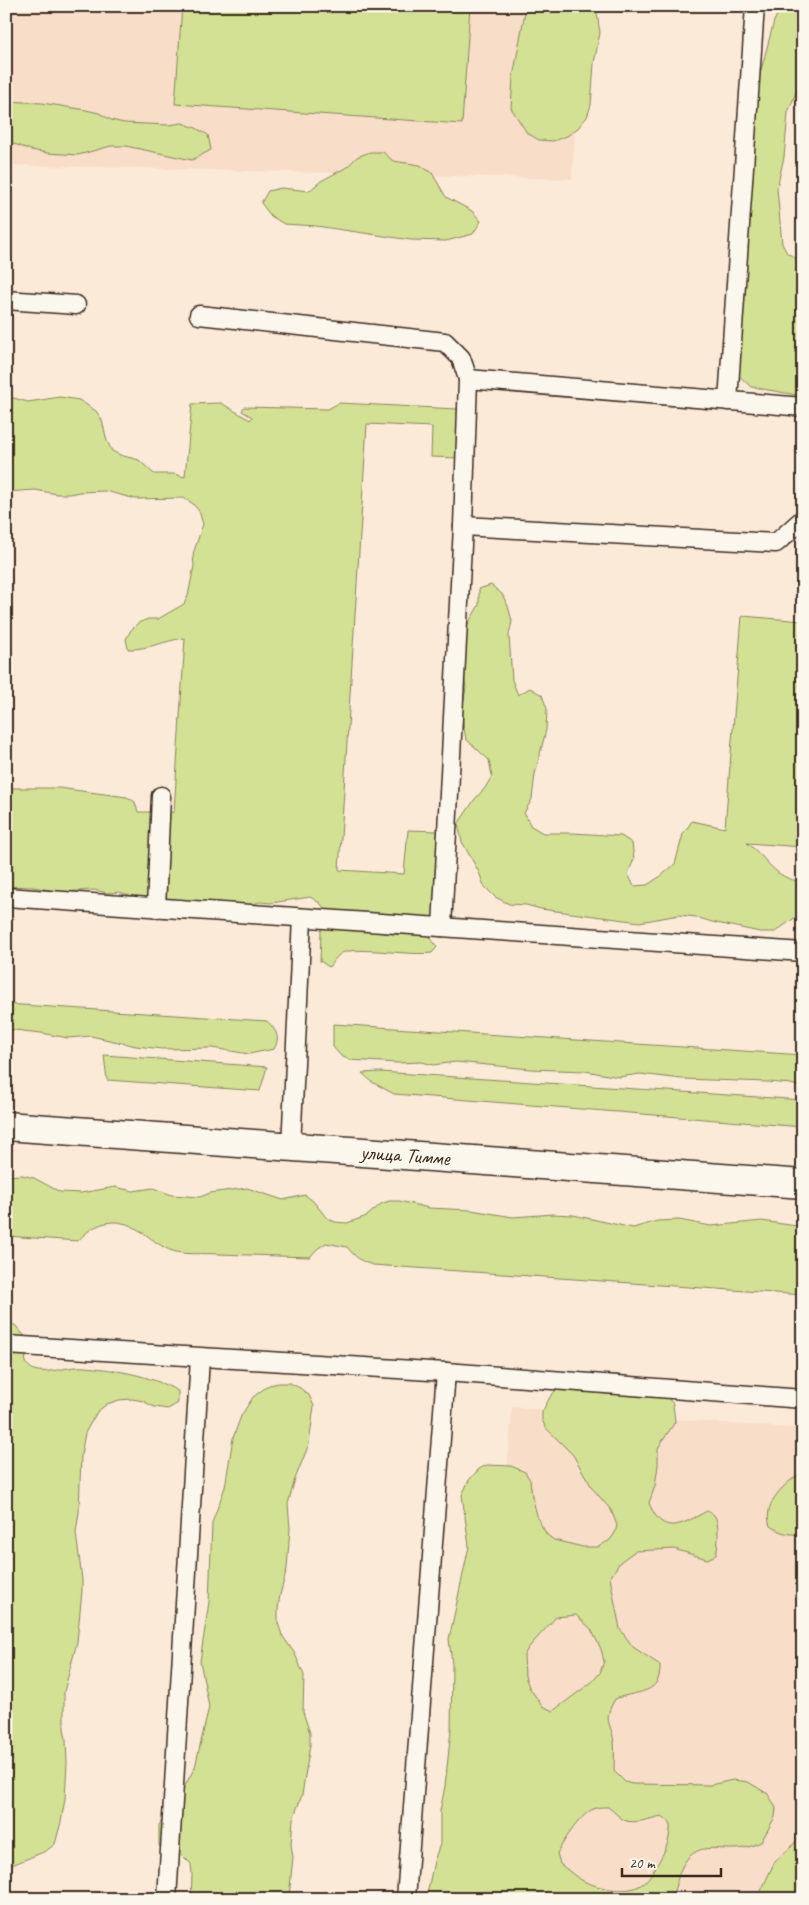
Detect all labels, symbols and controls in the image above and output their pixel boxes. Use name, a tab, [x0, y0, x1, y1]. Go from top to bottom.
street label: улица Тимме	[357, 1139, 452, 1171]
scale bar	[622, 1845, 720, 1877]
text: 20 m	[629, 1854, 656, 1873]

